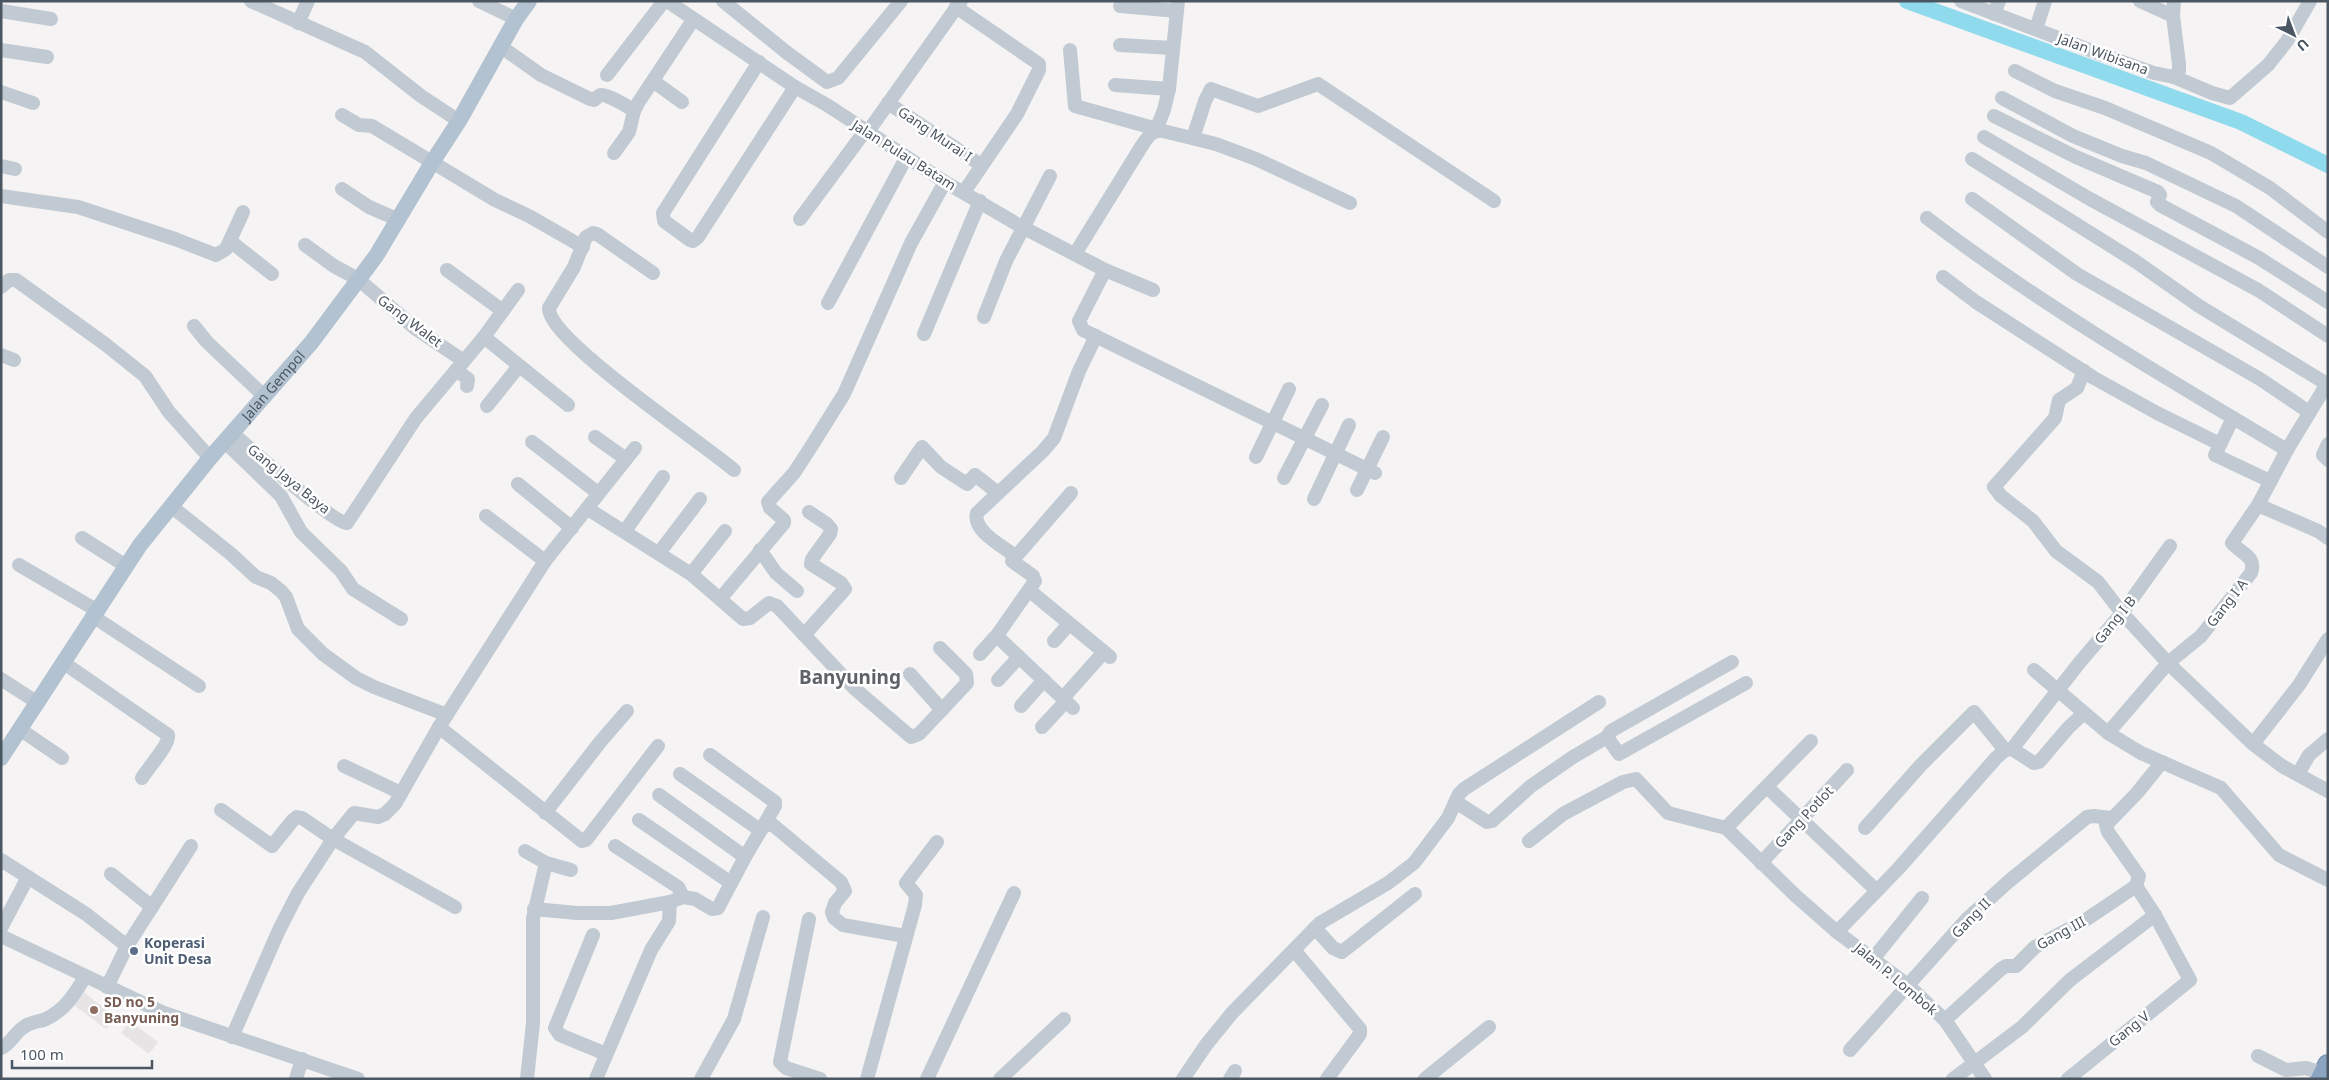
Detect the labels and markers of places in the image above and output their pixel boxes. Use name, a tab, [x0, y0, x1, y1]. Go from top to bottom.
place label: Koperasi Unit Desa	[144, 933, 212, 968]
marker: Koperasi Unit Desa	[128, 945, 140, 957]
place label: SD no 5 Banyuning	[104, 992, 179, 1027]
marker: SD no 5 Banyuning	[88, 1004, 100, 1016]

